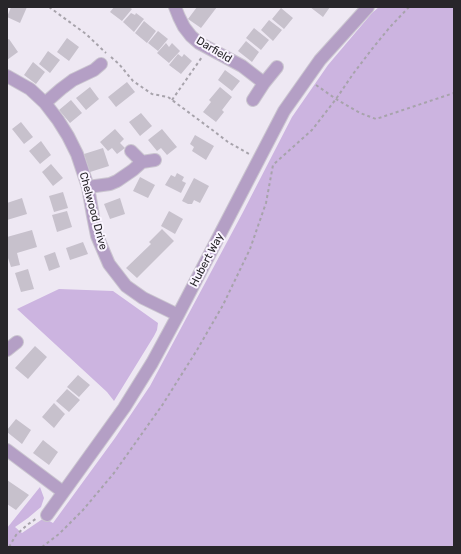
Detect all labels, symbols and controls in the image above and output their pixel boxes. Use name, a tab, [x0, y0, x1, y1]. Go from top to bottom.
street label: Darfield	[194, 34, 234, 66]
street label: Chelwood Drive	[76, 171, 110, 251]
street label: Hubert Way	[187, 231, 227, 289]

